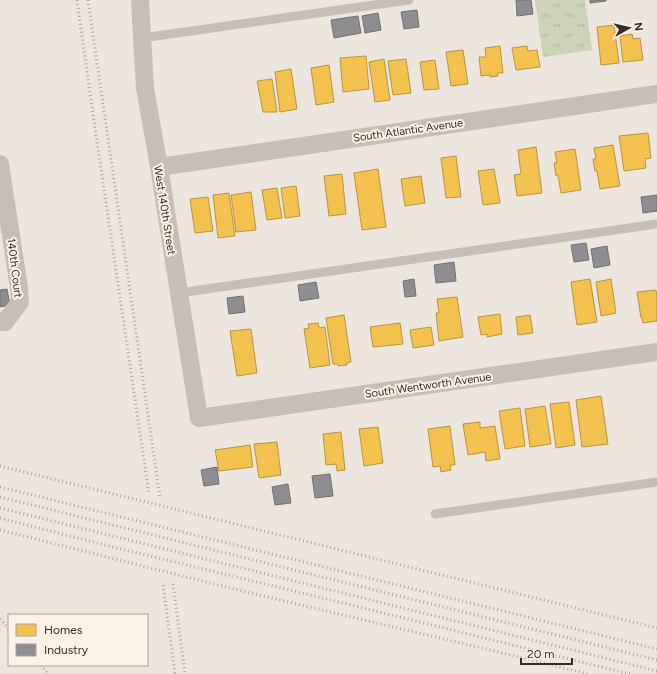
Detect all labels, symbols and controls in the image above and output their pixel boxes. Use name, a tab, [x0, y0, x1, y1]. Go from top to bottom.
north arrow	[609, 8, 649, 48]
text: N	[631, 22, 645, 32]
street label: South Atlantic Avenue	[352, 116, 464, 145]
street label: West 140th Street	[151, 164, 178, 256]
street label: 140th Court	[4, 238, 25, 299]
street label: South Wentworth Avenue	[364, 370, 492, 401]
legend	[8, 614, 148, 666]
text: Homes	[44, 623, 83, 637]
scale bar	[521, 640, 572, 666]
text: Industry	[44, 643, 89, 657]
text: 20 m	[527, 647, 555, 661]

